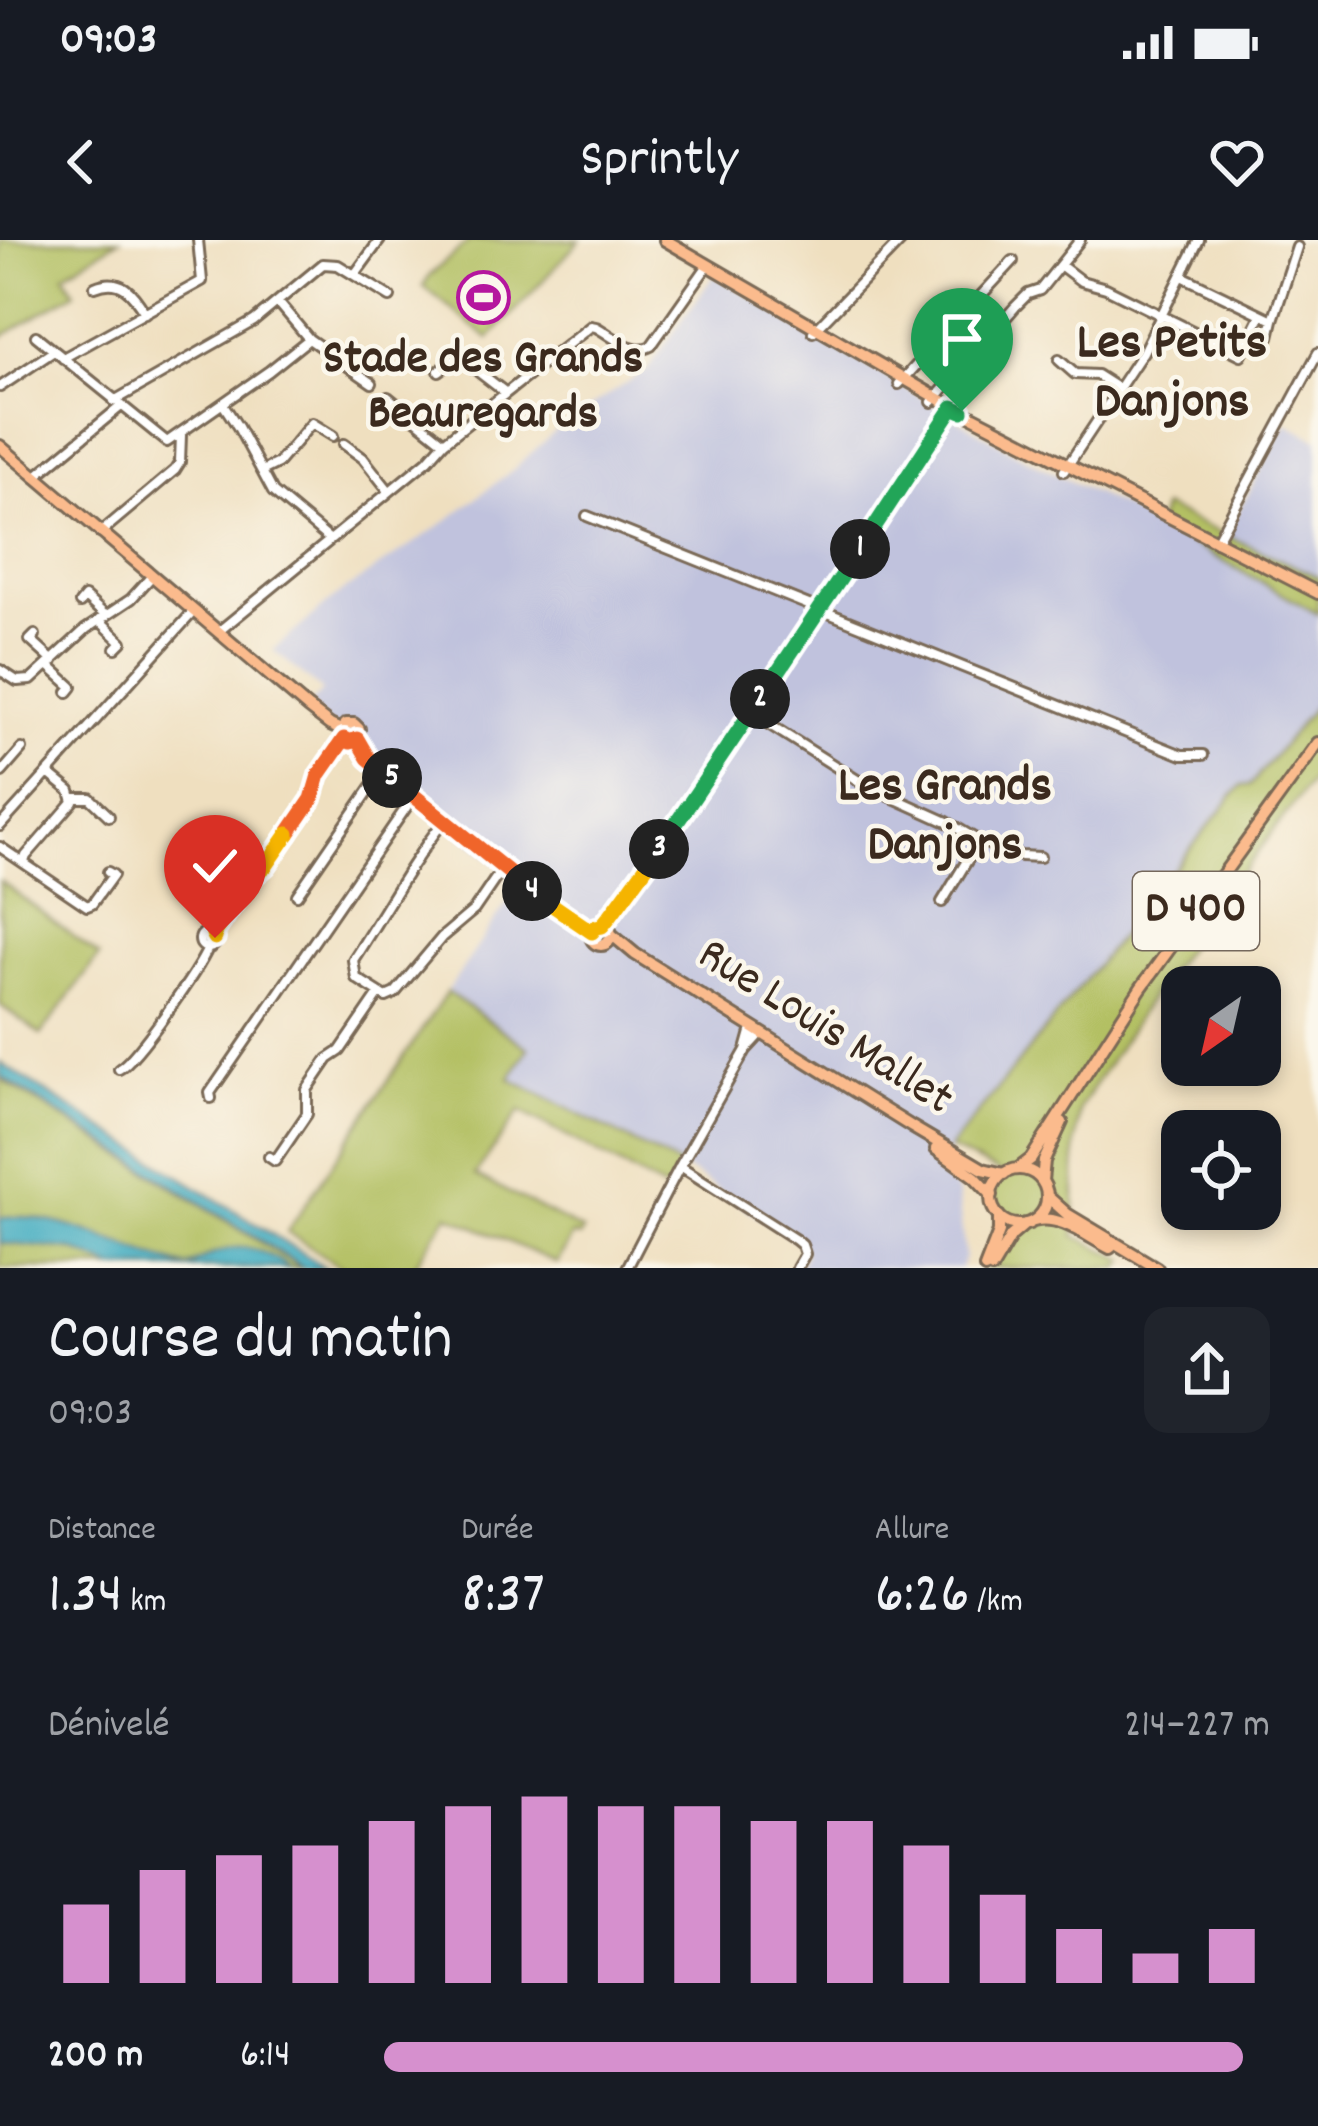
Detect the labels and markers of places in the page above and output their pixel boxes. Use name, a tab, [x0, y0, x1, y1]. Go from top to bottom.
sports icon: Stade des Grands Beauregards	[455, 270, 511, 326]
pin	[911, 288, 1013, 411]
place label: Stade des Grands Beauregards	[323, 327, 643, 451]
pin: 1	[830, 519, 890, 579]
pin: 2	[730, 669, 790, 729]
pin: 5	[362, 748, 422, 808]
pin	[164, 815, 266, 938]
pin: 3	[629, 819, 689, 879]
pin: 4	[502, 861, 562, 921]

